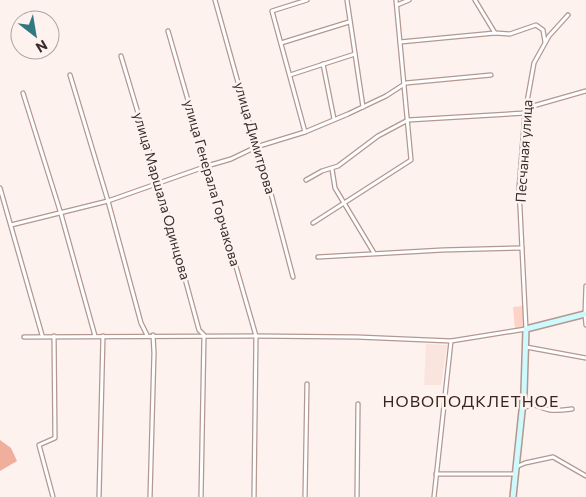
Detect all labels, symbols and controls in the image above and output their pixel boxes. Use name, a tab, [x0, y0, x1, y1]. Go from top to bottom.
north arrow	[10, 10, 60, 60]
text: N	[33, 37, 51, 57]
street label: улица Димитрова	[231, 80, 280, 196]
street label: улица Генерала Горчакова	[181, 98, 244, 268]
street label: Песчаная улица	[511, 99, 536, 203]
street label: улица Маршала Одинцова	[130, 110, 195, 281]
district label: НОВОПОДКЛЕТНОЕ	[383, 391, 559, 410]

